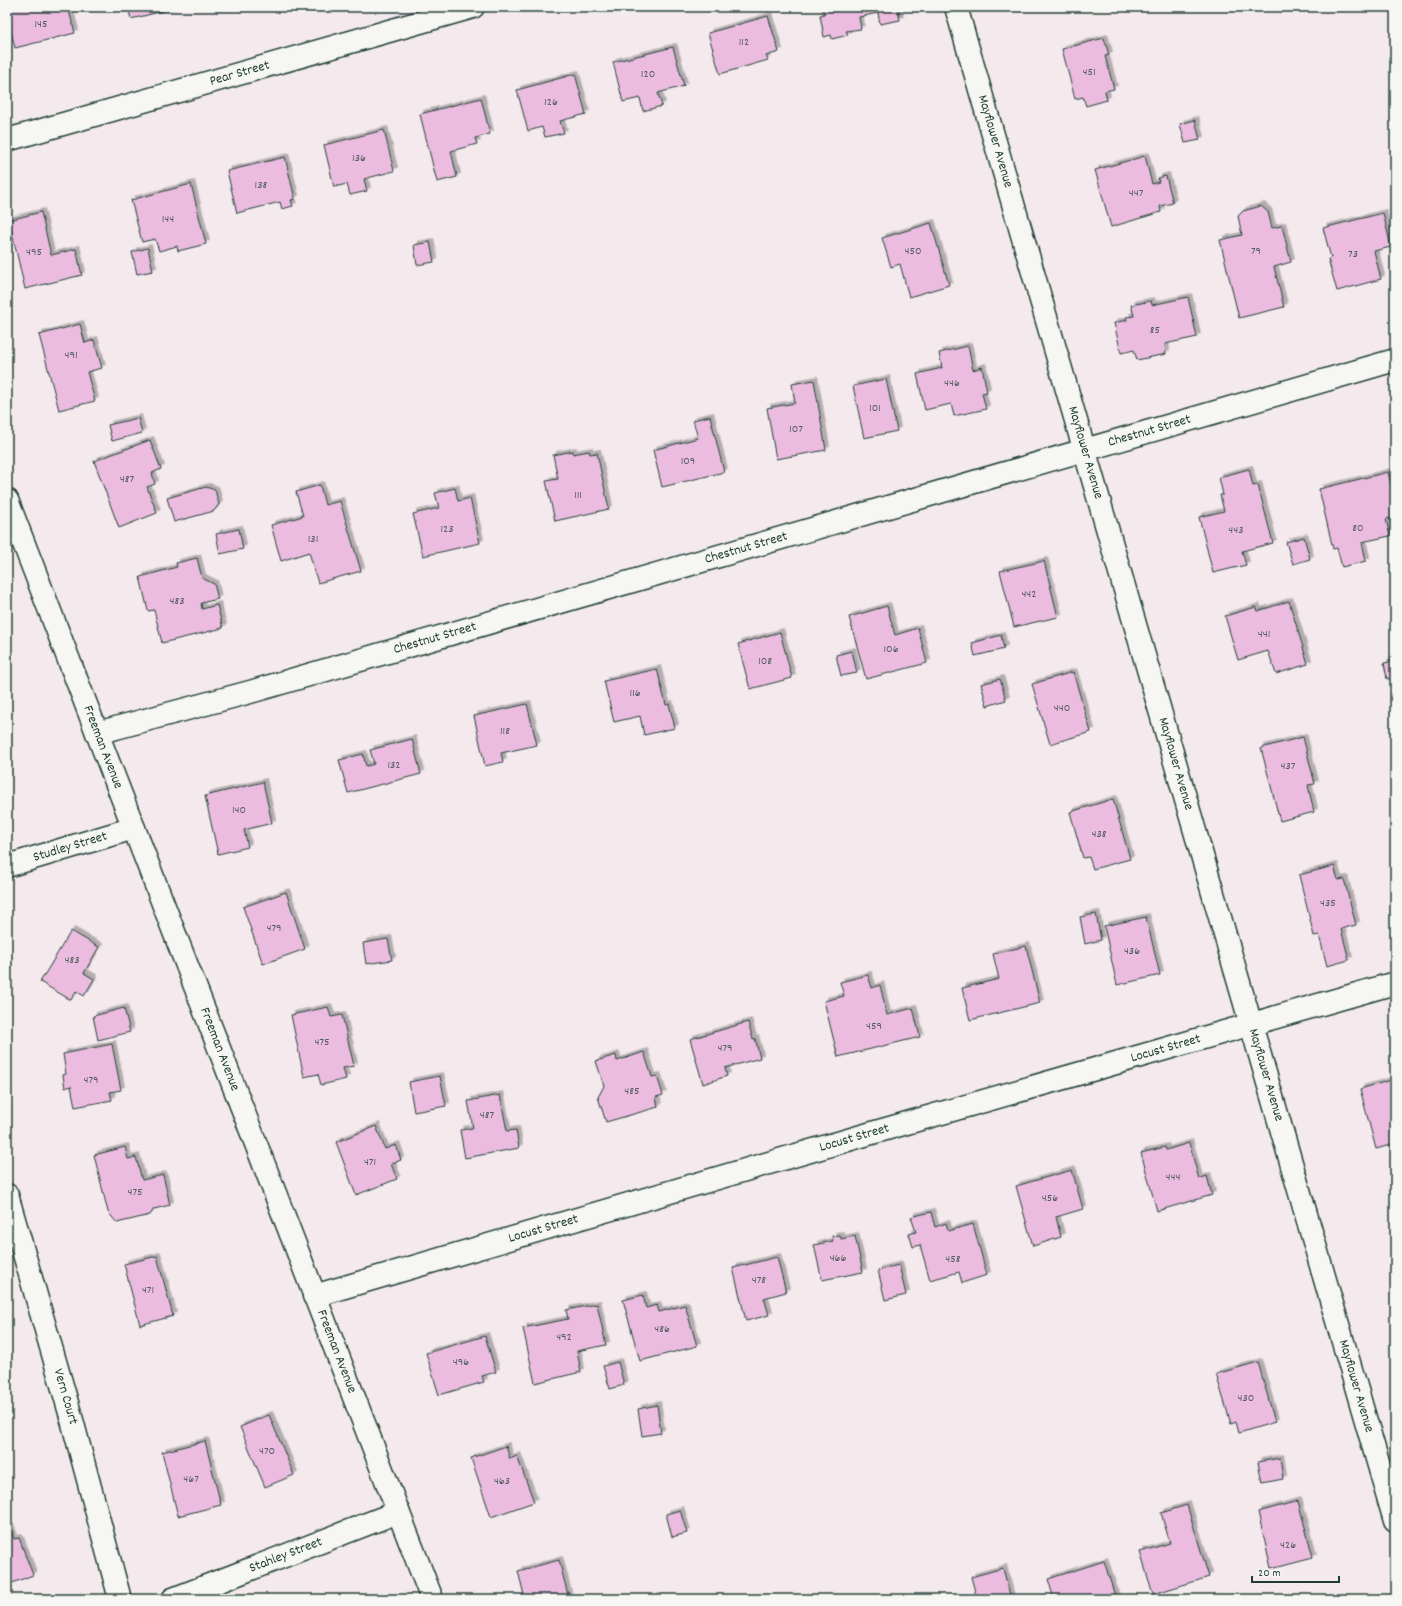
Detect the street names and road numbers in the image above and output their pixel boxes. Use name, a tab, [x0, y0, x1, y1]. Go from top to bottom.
street label: Pear Street	[207, 56, 272, 92]
street label: Mayflower Avenue	[972, 93, 1018, 190]
street label: Mayflower Avenue	[1062, 404, 1108, 501]
street label: Chestnut Street	[1106, 410, 1193, 453]
street label: Chestnut Street	[702, 527, 790, 570]
street label: Chestnut Street	[391, 617, 479, 660]
street label: Freeman Avenue	[77, 702, 128, 792]
street label: Mayflower Avenue	[1153, 715, 1198, 813]
street label: Studley Street	[31, 827, 110, 868]
street label: Freeman Avenue	[194, 1005, 245, 1094]
street label: Mayflower Avenue	[1243, 1026, 1289, 1124]
street label: Locust Street	[1128, 1029, 1203, 1068]
street label: Locust Street	[817, 1119, 892, 1158]
street label: Locust Street	[506, 1209, 581, 1249]
street label: Freeman Avenue	[311, 1307, 362, 1396]
street label: Mayflower Avenue	[1333, 1337, 1379, 1435]
street label: Vern Court	[48, 1366, 83, 1427]
street label: Stahley Street	[246, 1532, 325, 1579]

